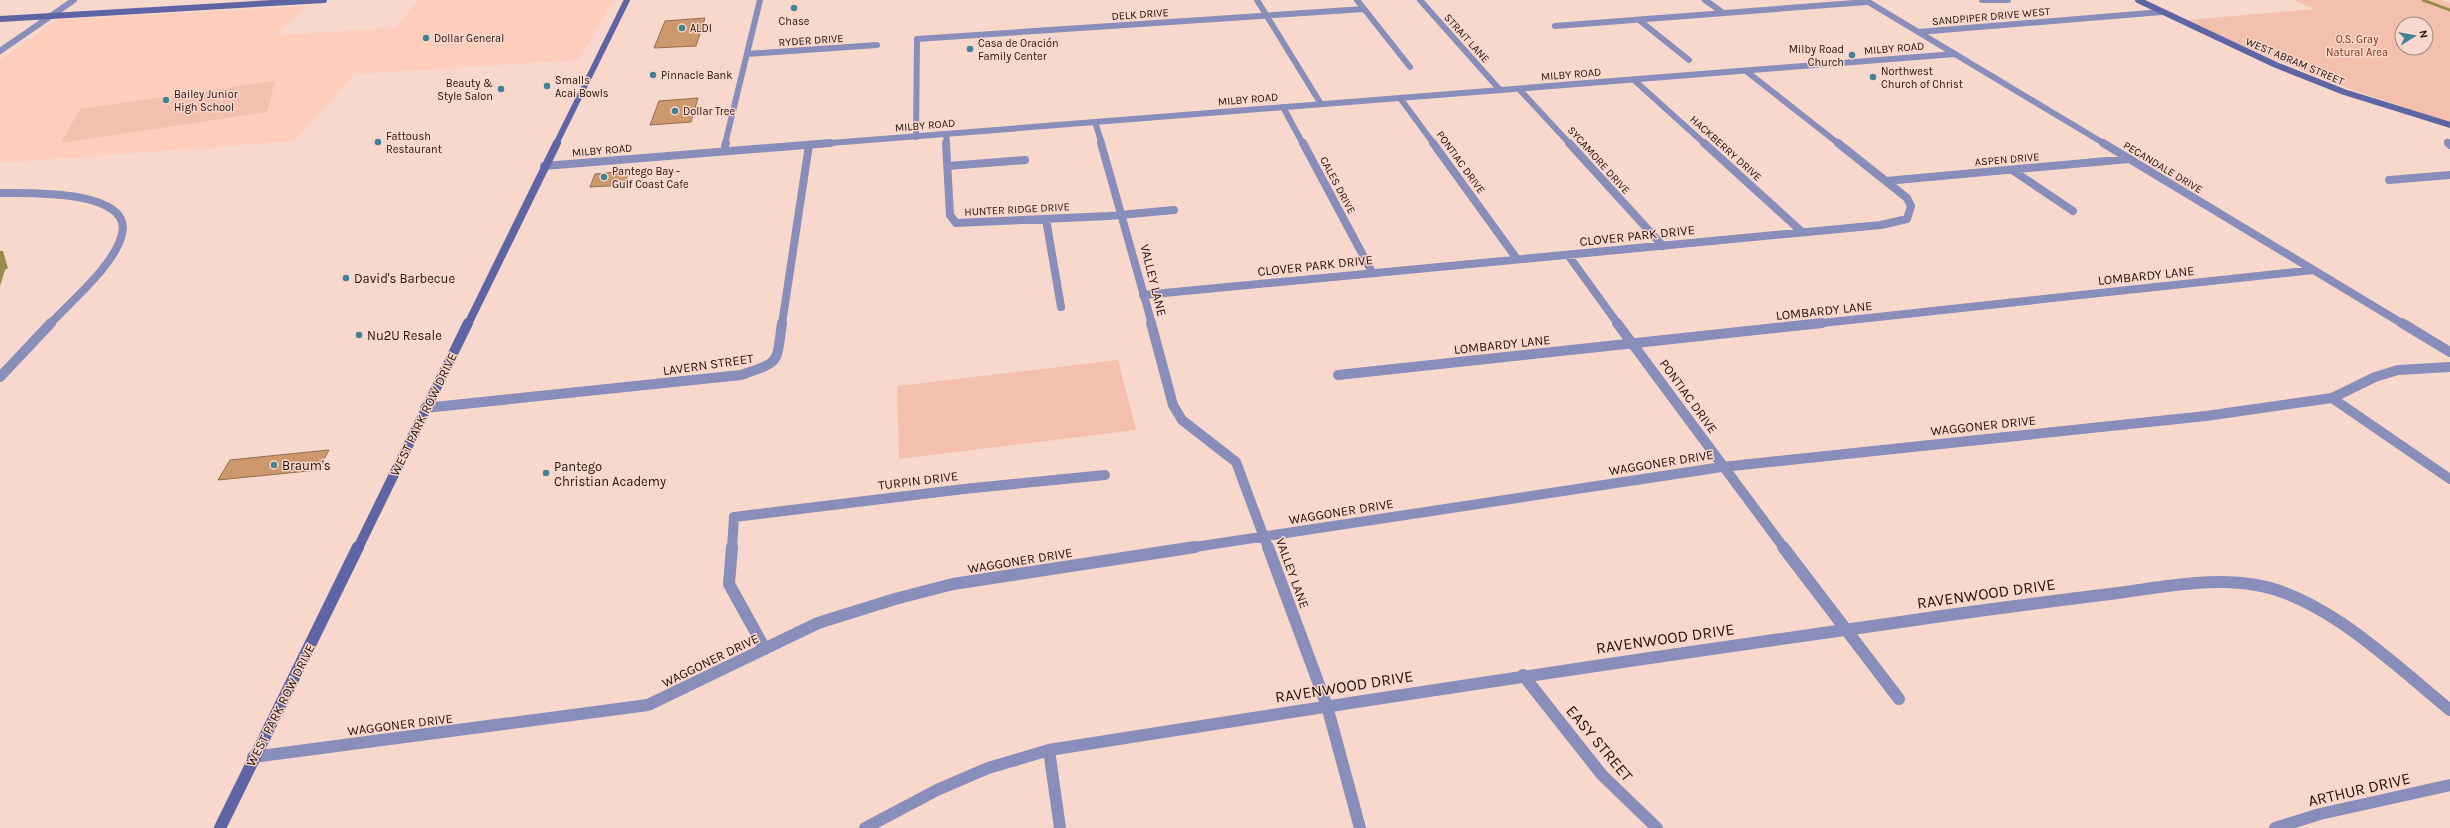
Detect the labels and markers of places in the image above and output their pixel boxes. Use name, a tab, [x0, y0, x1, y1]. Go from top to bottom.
marker: Chase	[789, 3, 799, 13]
place label: Chase	[779, 15, 810, 28]
place label: ALDI	[690, 22, 712, 35]
marker: ALDI	[677, 23, 687, 33]
place label: Dollar General	[434, 32, 504, 45]
marker: Dollar General	[421, 33, 431, 43]
place label: Casa de Oración Family Center	[978, 37, 1059, 63]
place label: Milby Road Church	[1789, 43, 1844, 69]
marker: Casa de Oración Family Center	[965, 44, 975, 54]
marker: Milby Road Church	[1847, 50, 1857, 60]
place label: Northwest Church of Christ	[1881, 65, 1963, 91]
place label: Pinnacle Bank	[661, 69, 732, 82]
marker: Pinnacle Bank	[648, 70, 658, 80]
marker: Northwest Church of Christ	[1868, 72, 1878, 82]
place label: Smalls Acai Bowls	[555, 74, 609, 100]
place label: Beauty & Style Salon	[437, 77, 493, 103]
marker: Smalls Acai Bowls	[542, 81, 552, 91]
marker: Beauty & Style Salon	[496, 84, 506, 94]
place label: Bailey Junior High School	[174, 88, 238, 114]
marker: Bailey Junior High School	[161, 95, 171, 105]
place label: Dollar Tree	[683, 105, 735, 118]
marker: Dollar Tree	[670, 106, 680, 116]
place label: Fattoush Restaurant	[386, 130, 442, 156]
marker: Fattoush Restaurant	[373, 137, 383, 147]
place label: Pantego Bay - Gulf Coast Cafe	[612, 165, 689, 191]
marker: Pantego Bay - Gulf Coast Cafe	[599, 172, 609, 182]
place label: David's Barbecue	[354, 271, 455, 286]
marker: David's Barbecue	[341, 273, 351, 283]
place label: Nu2U Resale	[367, 328, 442, 343]
marker: Nu2U Resale	[354, 330, 364, 340]
place label: Braum's	[282, 458, 331, 473]
place label: Pantego Christian Academy	[554, 459, 666, 489]
marker: Braum's	[269, 460, 279, 470]
marker: Pantego Christian Academy	[541, 468, 551, 478]

